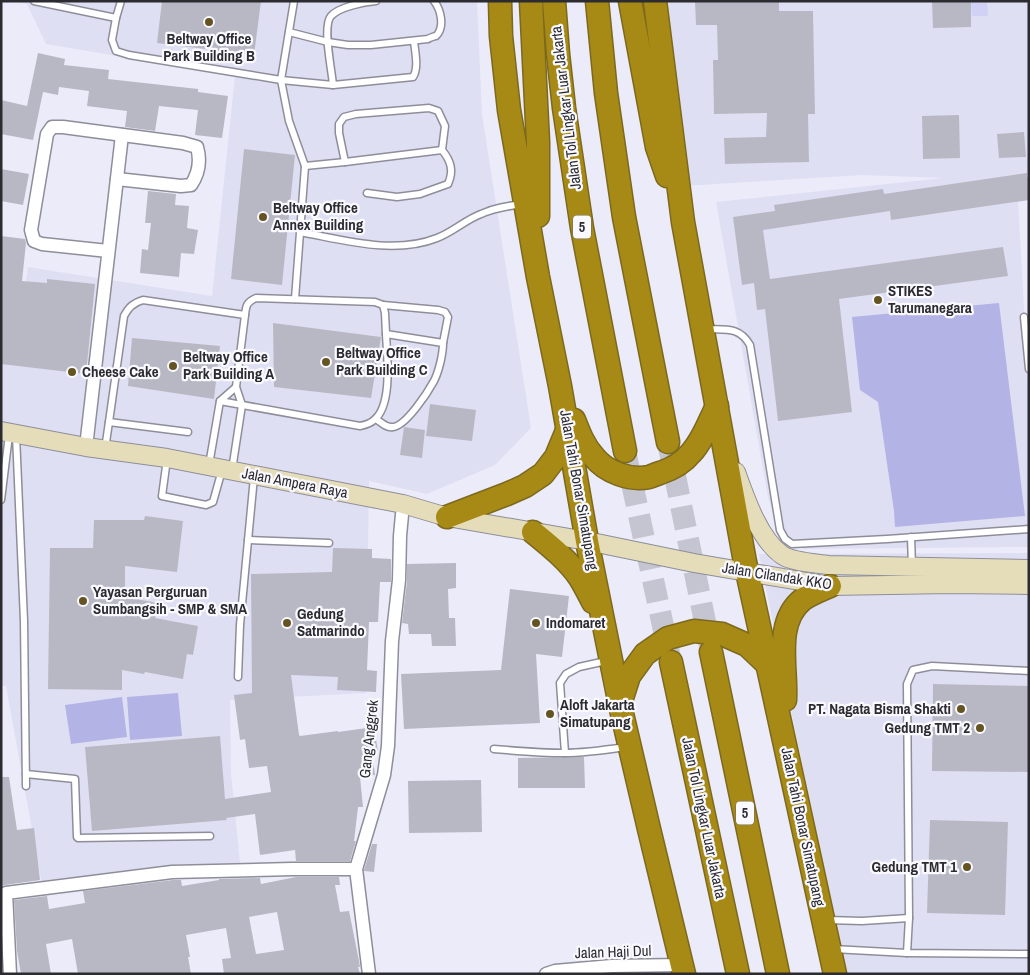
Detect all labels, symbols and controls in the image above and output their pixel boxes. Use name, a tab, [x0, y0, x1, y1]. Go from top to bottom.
marker: Beltway Office Park Building B	[203, 16, 215, 28]
street label: Jalan Tol Lingkar Luar Jakarta	[545, 25, 586, 191]
place label: Beltway Office Park Building B	[163, 28, 255, 66]
place label: Beltway Office Annex Building	[273, 197, 364, 235]
marker: Beltway Office Annex Building	[257, 211, 269, 223]
road number: 5	[573, 216, 591, 238]
place label: STIKES Tarumanegara	[888, 280, 972, 318]
marker: STIKES Tarumanegara	[872, 294, 884, 306]
place label: Beltway Office Park Building C	[336, 342, 428, 380]
place label: Beltway Office Park Building A	[183, 346, 274, 384]
marker: Beltway Office Park Building C	[320, 356, 332, 368]
marker: Beltway Office Park Building A	[167, 360, 179, 372]
place label: Cheese Cake	[82, 361, 159, 382]
marker: Cheese Cake	[66, 366, 78, 378]
street label: Jalan Tahi Bonar Simatupang	[555, 408, 604, 572]
street label: Jalan Ampera Raya	[240, 462, 350, 503]
street label: Jalan Cilandak KKO	[721, 556, 833, 595]
place label: Yayasan Perguruan Sumbangsih - SMP & SMA	[93, 581, 247, 619]
marker: Yayasan Perguruan Sumbangsih - SMP & SMA	[77, 595, 89, 607]
place label: Gedung Satmarindo	[297, 603, 365, 641]
place label: Indomaret	[546, 612, 605, 633]
marker: Gedung Satmarindo	[281, 617, 293, 629]
marker: Indomaret	[530, 617, 542, 629]
place label: Aloft Jakarta Simatupang	[560, 694, 635, 732]
street label: Gang Anggrek	[354, 698, 383, 779]
place label: PT. Nagata Bisma Shakti	[808, 698, 951, 719]
marker: PT. Nagata Bisma Shakti	[955, 703, 967, 715]
marker: Aloft Jakarta Simatupang	[544, 708, 556, 720]
place label: Gedung TMT 2	[885, 717, 970, 738]
marker: Gedung TMT 2	[974, 722, 986, 734]
street label: Jalan Tol Lingkar Luar Jakarta	[677, 735, 732, 901]
street label: Jalan Tahi Bonar Simatupang	[776, 745, 831, 909]
road number: 5	[736, 801, 754, 824]
place label: Gedung TMT 1	[872, 856, 957, 877]
marker: Gedung TMT 1	[961, 861, 973, 873]
street label: Jalan Haji Dul	[574, 940, 652, 963]

